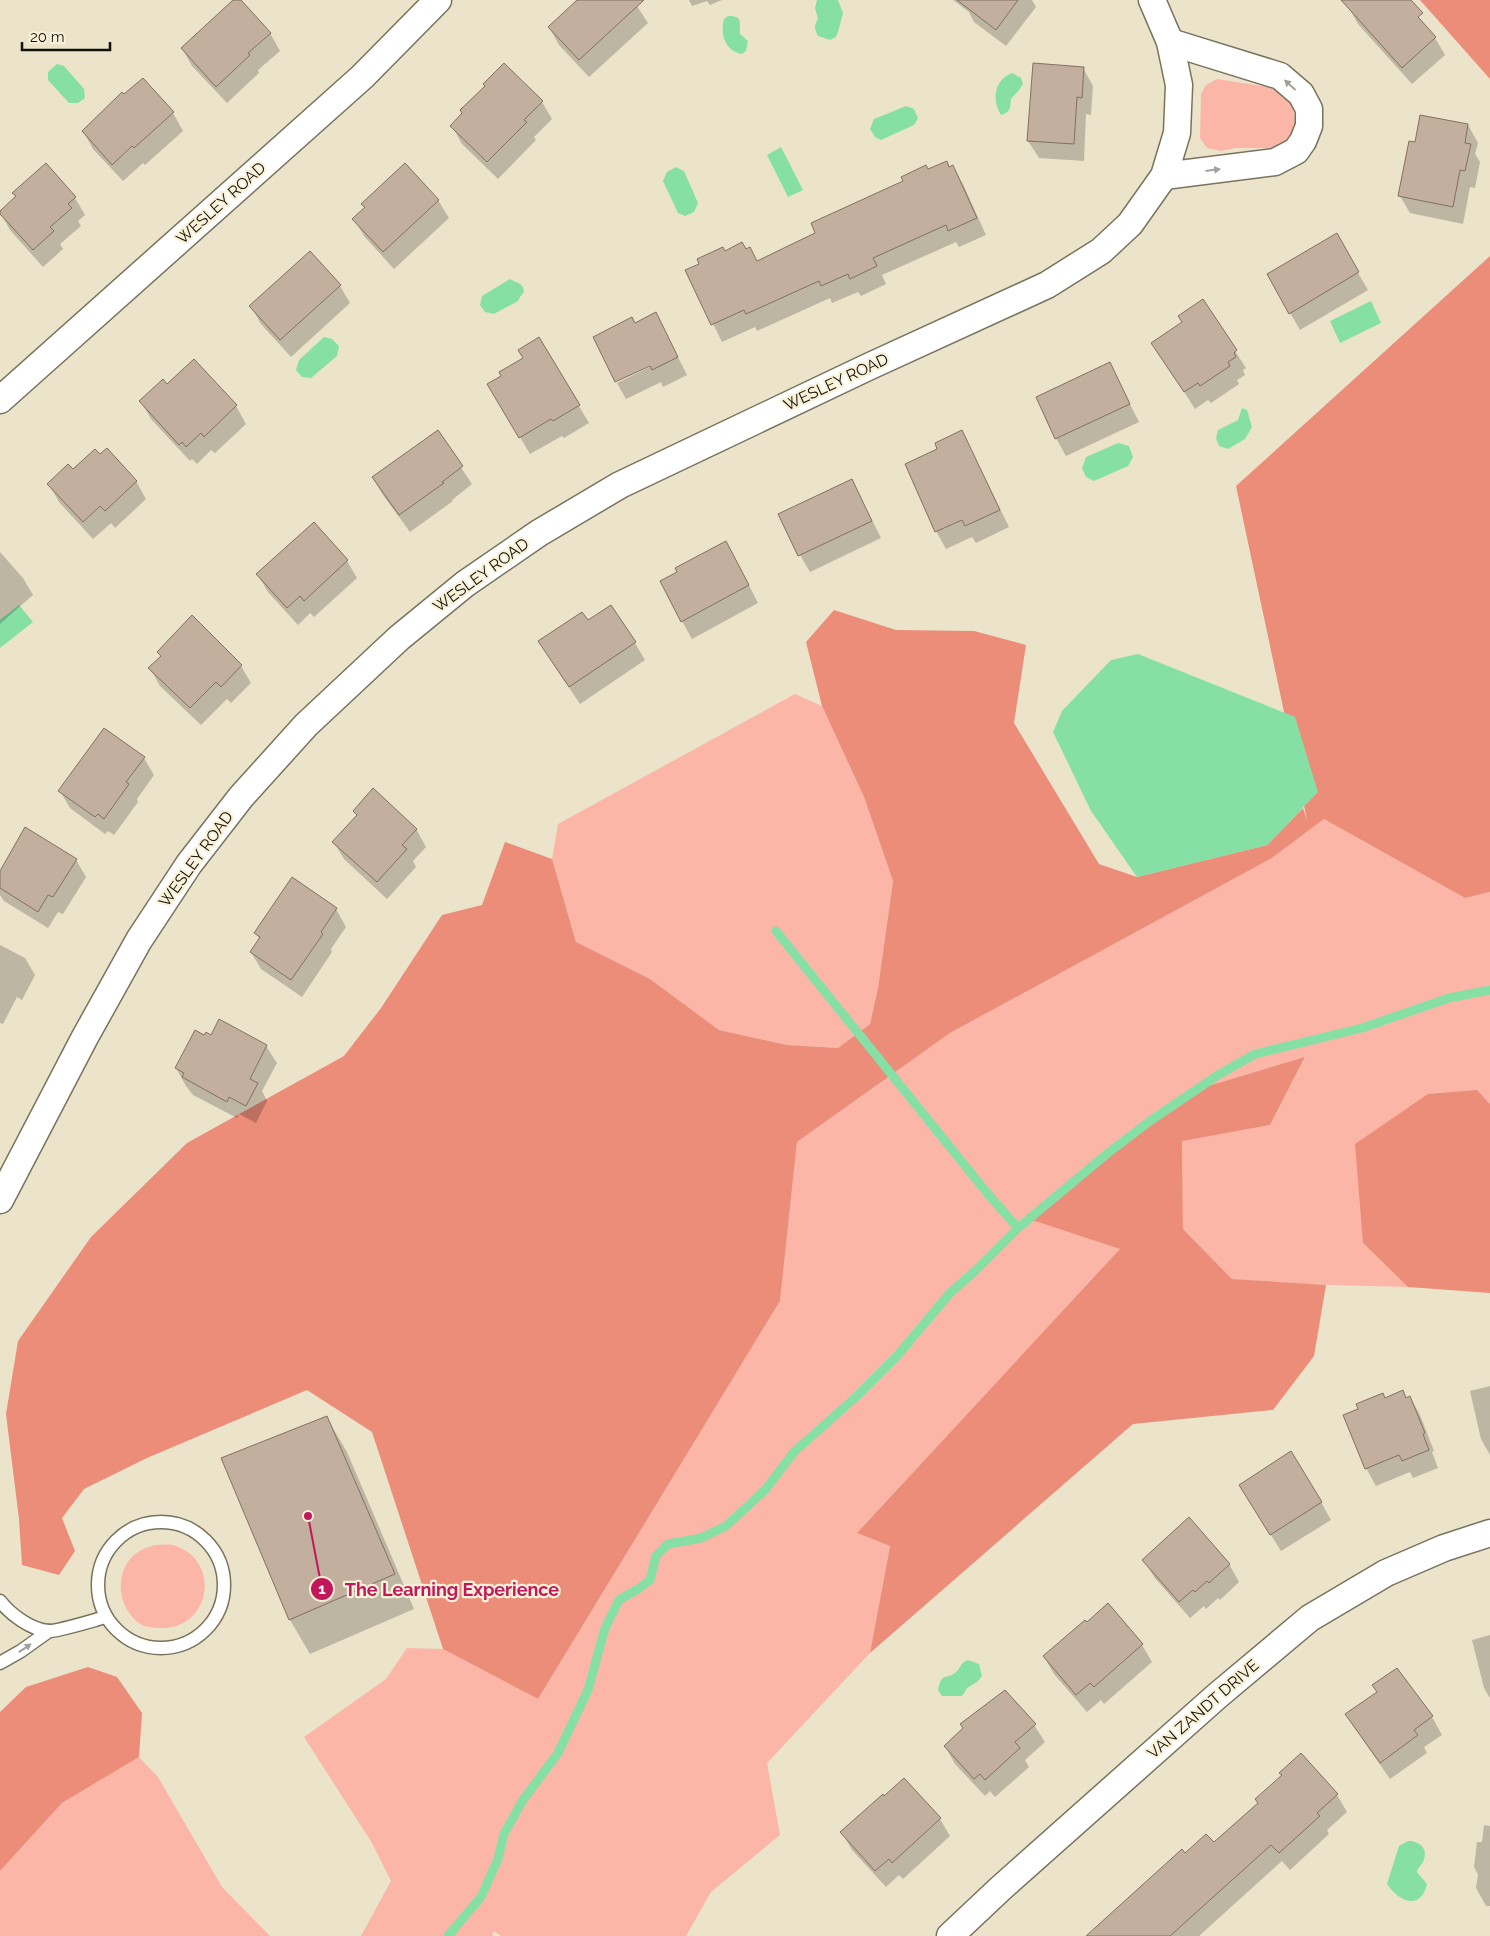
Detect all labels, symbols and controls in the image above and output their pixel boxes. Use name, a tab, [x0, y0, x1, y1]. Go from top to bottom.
scale bar	[22, 20, 110, 52]
text: 20 m	[30, 28, 65, 46]
one-way arrow	[1285, 79, 1297, 91]
street label: WESLEY ROAD	[172, 158, 270, 248]
one-way arrow	[1205, 166, 1221, 174]
street label: WESLEY ROAD	[781, 349, 891, 415]
street label: WESLEY ROAD	[430, 534, 532, 616]
street label: WESLEY ROAD	[155, 808, 237, 910]
callout: The Learning Experience	[310, 1573, 569, 1606]
text: The Learning Experience	[345, 1579, 559, 1600]
text: 1	[318, 1580, 326, 1598]
one-way arrow	[18, 1643, 32, 1653]
street label: VAN ZANDT DRIVE	[1143, 1655, 1263, 1763]

